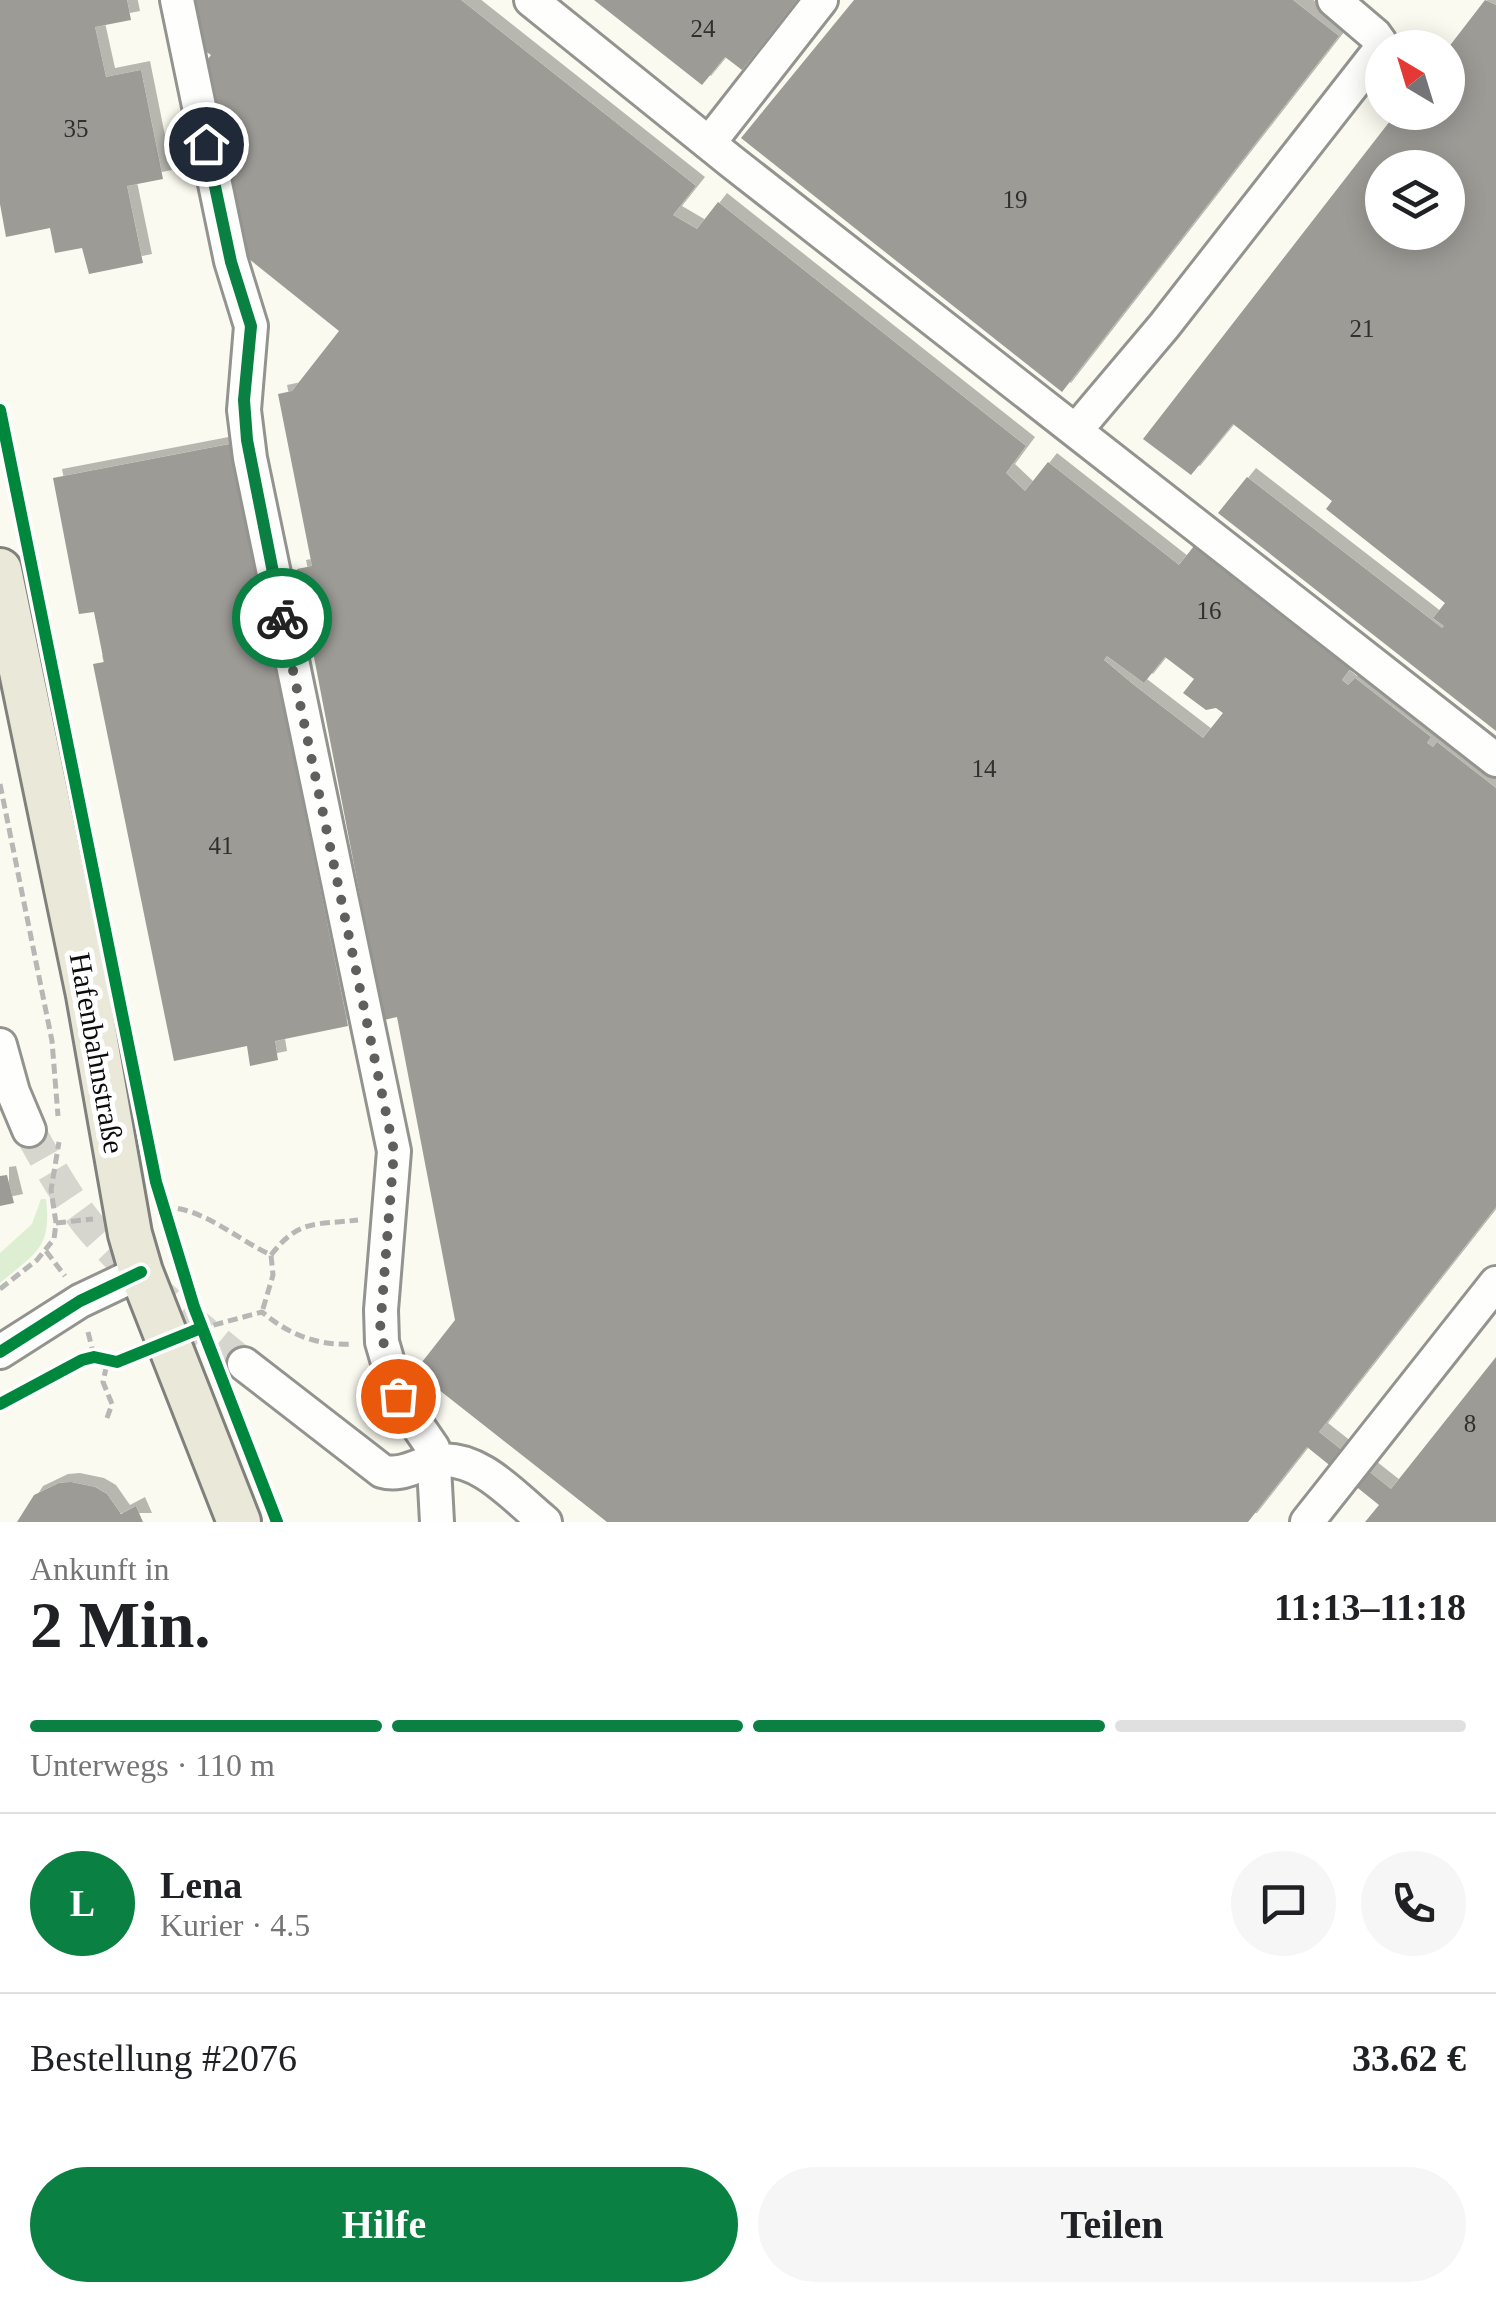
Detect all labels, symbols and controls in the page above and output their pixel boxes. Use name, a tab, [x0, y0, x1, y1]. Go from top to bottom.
house number: 24	[691, 15, 716, 42]
north arrow	[1365, 30, 1465, 130]
map controls	[1365, 30, 1465, 250]
pin	[164, 102, 249, 187]
house number: 35	[64, 115, 89, 142]
icon: home	[179, 117, 234, 172]
button: layers	[1365, 150, 1465, 250]
house number: 19	[1003, 186, 1028, 213]
house number: 21	[1350, 315, 1375, 342]
courier	[232, 568, 332, 668]
icon: bike	[255, 591, 310, 646]
house number: 16	[1197, 597, 1222, 624]
house number: 14	[972, 755, 997, 782]
house number: 41	[209, 832, 234, 859]
street label: Hafenbahnstraße	[64, 950, 131, 1156]
pin	[356, 1354, 441, 1439]
icon: bag	[371, 1369, 426, 1424]
house number: 8	[1464, 1410, 1476, 1437]
text: Ankunft in	[30, 1551, 170, 1587]
text: 11:13–11:18	[1274, 1586, 1466, 1628]
text: 2 Min.	[30, 1589, 211, 1661]
text: Unterwegs · 110 m	[30, 1747, 275, 1783]
button: chat	[1231, 1851, 1336, 1956]
button: phone	[1361, 1851, 1466, 1956]
text: Lena	[160, 1864, 242, 1906]
text: L	[70, 1882, 95, 1924]
text: Kurier · 4.5	[160, 1907, 310, 1943]
text: Bestellung #2076	[30, 2037, 297, 2079]
text: 33.62 €	[1352, 2037, 1466, 2079]
button: Hilfe	[30, 2167, 738, 2282]
button: Teilen	[758, 2167, 1466, 2282]

